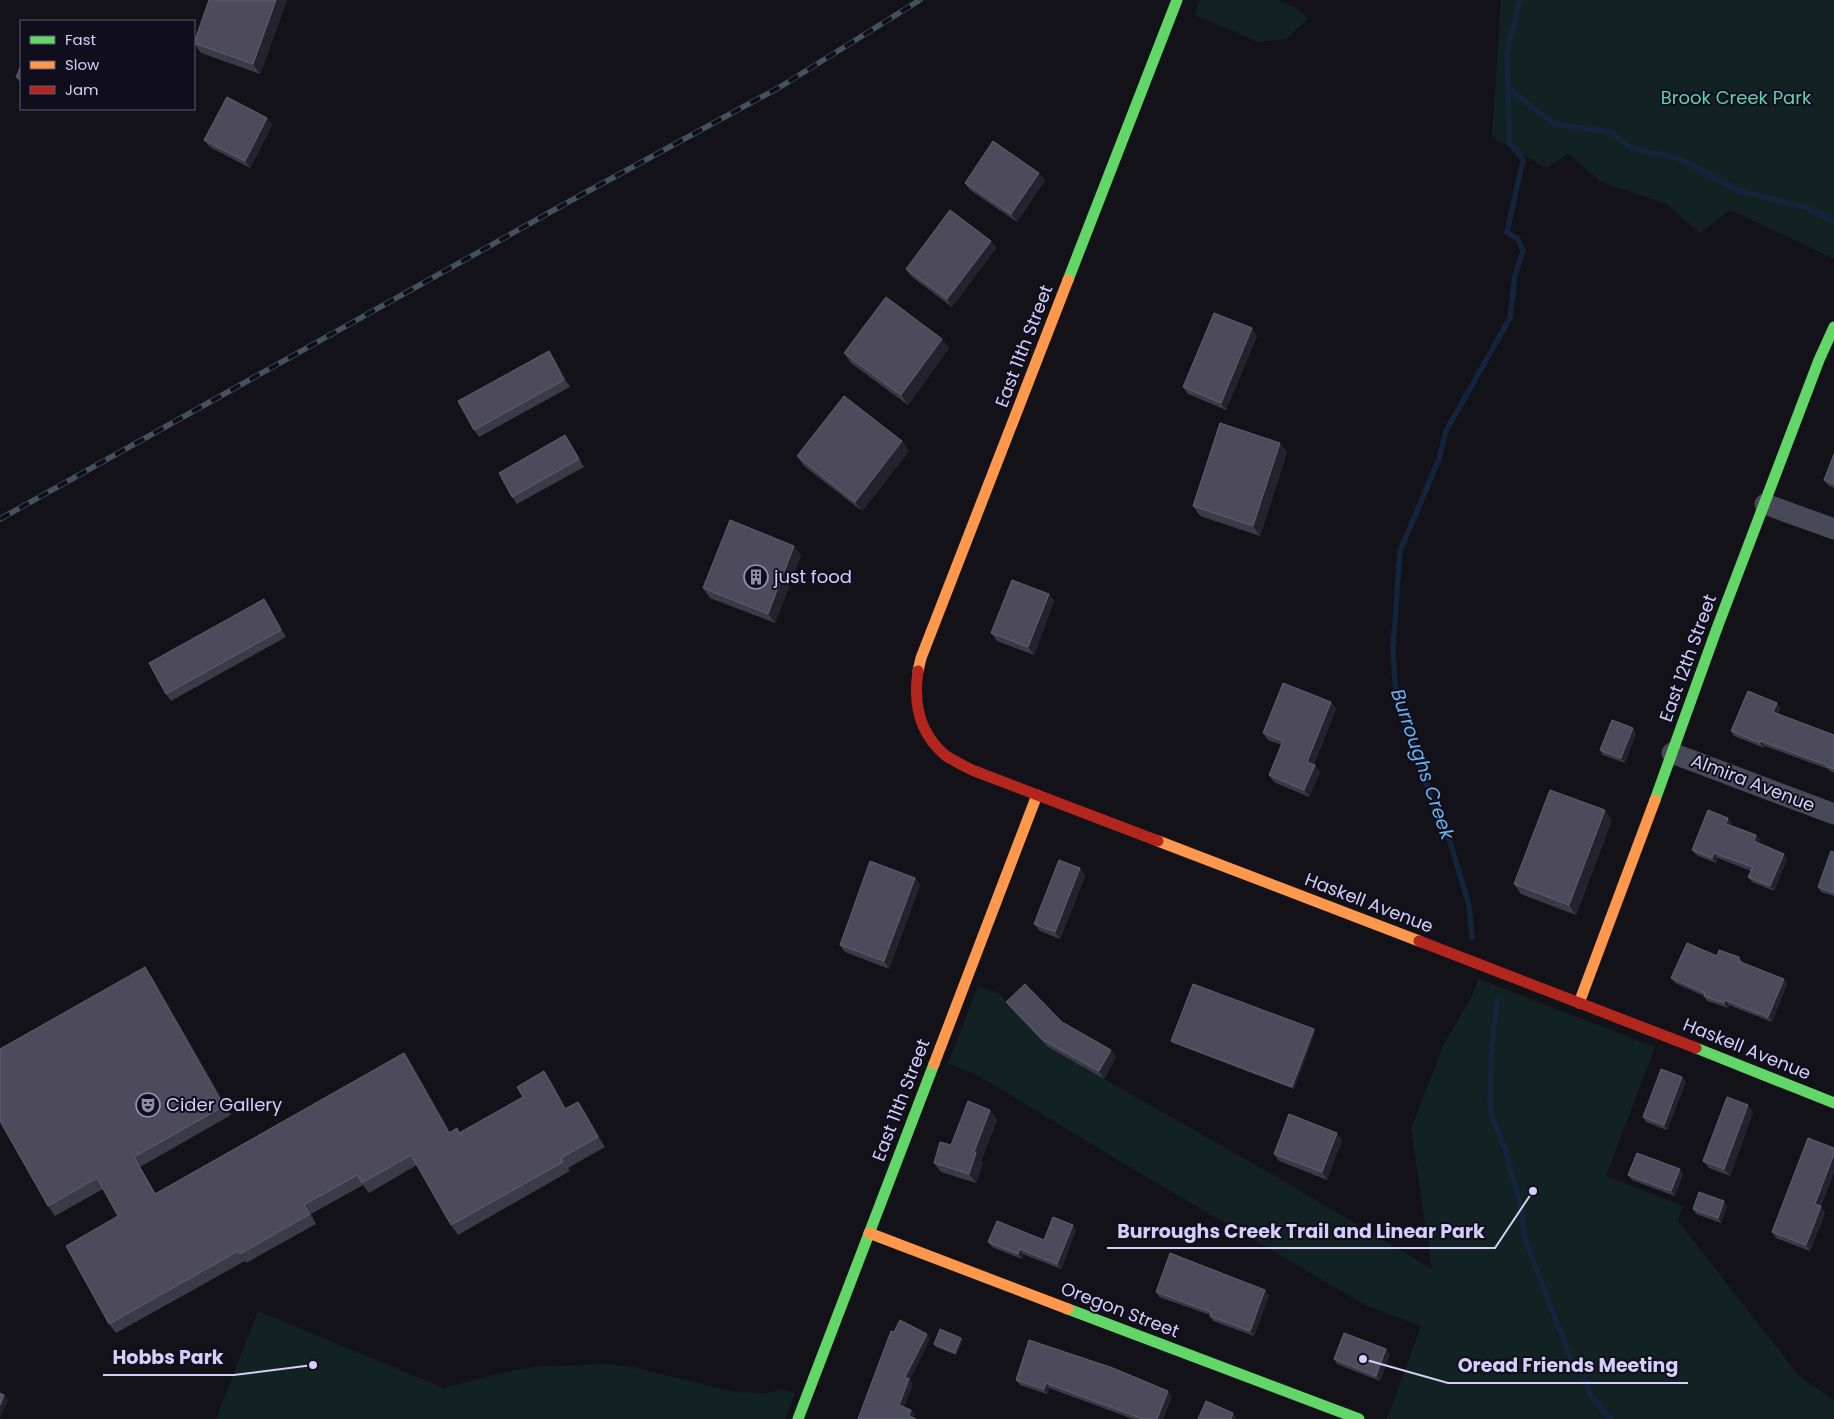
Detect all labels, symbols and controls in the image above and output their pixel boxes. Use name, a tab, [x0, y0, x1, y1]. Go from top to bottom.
legend	[20, 20, 195, 110]
text: Fast	[65, 29, 96, 50]
text: Slow	[65, 54, 100, 75]
text: Jam	[65, 79, 99, 100]
park label: Brook Creek Park	[1661, 85, 1812, 110]
street label: East 11th Street	[989, 281, 1058, 411]
building icon: just food	[743, 564, 769, 590]
place label: just food	[773, 564, 852, 589]
street label: East 12th Street	[1653, 591, 1722, 725]
water label: Burroughs Creek	[1384, 685, 1461, 844]
street label: Almira Avenue	[1688, 747, 1819, 818]
street label: Haskell Avenue	[1301, 867, 1437, 939]
street label: Haskell Avenue	[1680, 1012, 1815, 1086]
street label: East 11th Street	[866, 1035, 935, 1165]
theatre icon: Cider Gallery	[135, 1092, 161, 1118]
place label: Cider Gallery	[166, 1092, 282, 1117]
callout: Burroughs Creek Trail and Linear Park	[1107, 1214, 1495, 1248]
text: Burroughs Creek Trail and Linear Park	[1117, 1218, 1485, 1245]
street label: Oregon Street	[1057, 1276, 1183, 1344]
callout: Hobbs Park	[103, 1341, 234, 1375]
text: Hobbs Park	[112, 1344, 224, 1371]
callout: Oread Friends Meeting	[1448, 1349, 1688, 1383]
text: Oread Friends Meeting	[1458, 1352, 1678, 1379]

